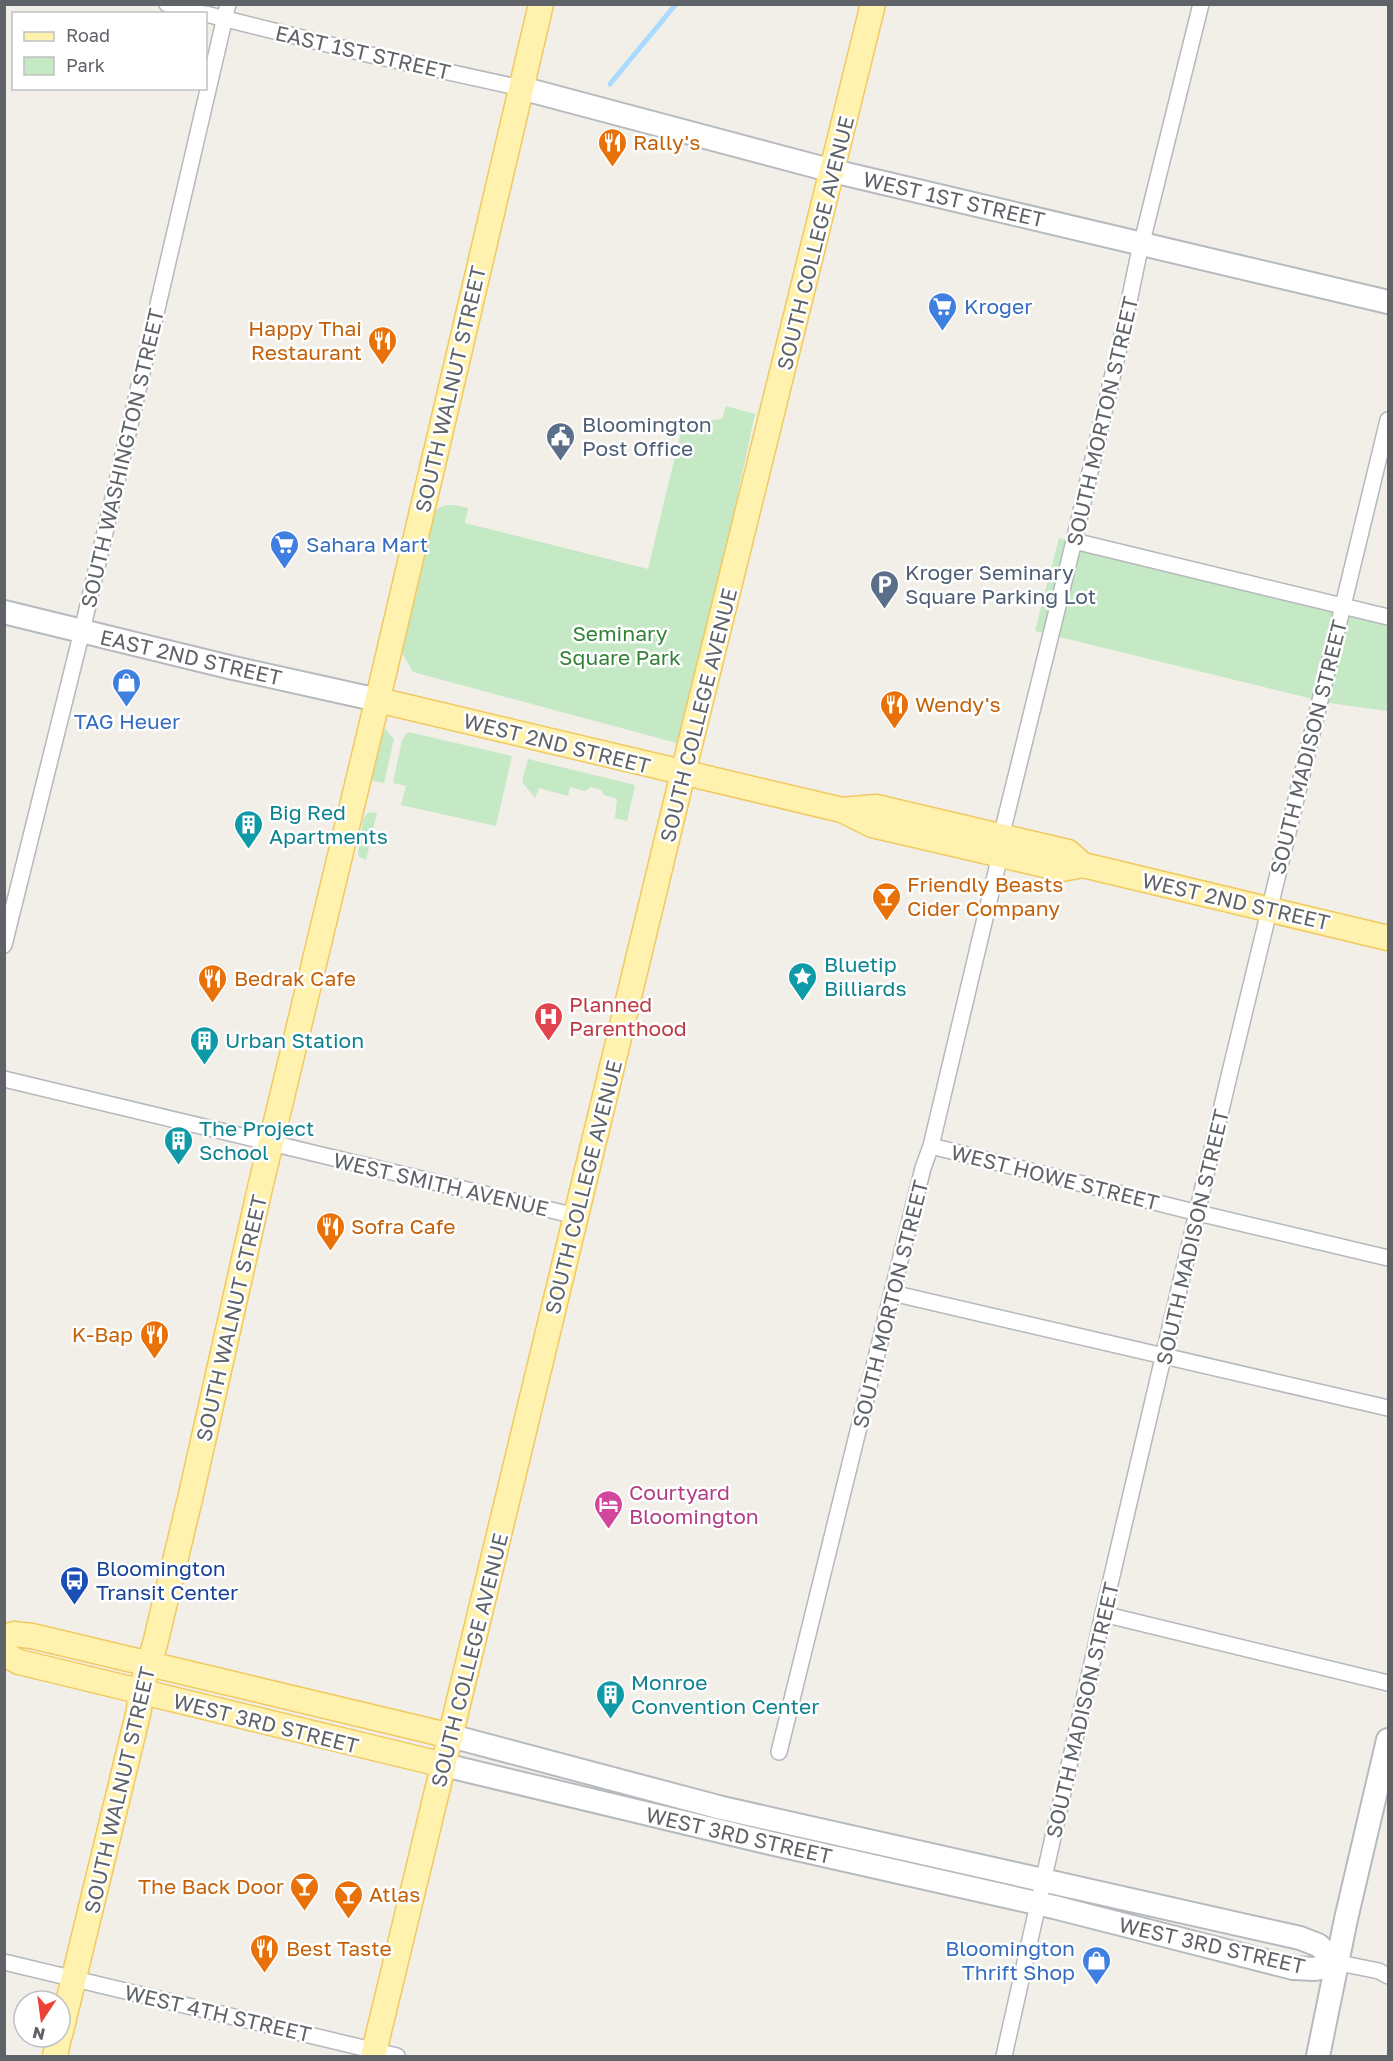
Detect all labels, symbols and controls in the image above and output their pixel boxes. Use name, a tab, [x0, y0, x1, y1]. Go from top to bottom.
legend	[12, 12, 207, 90]
street label: EAST 1ST STREET	[273, 19, 453, 85]
text: Road	[66, 24, 110, 46]
text: Park	[66, 54, 105, 76]
street label: SOUTH COLLEGE AVENUE	[771, 113, 859, 373]
restaurant icon: Rally's	[596, 126, 628, 168]
place label: Rally's	[633, 129, 700, 155]
street label: WEST 1ST STREET	[861, 165, 1047, 233]
street label: SOUTH WALNUT STREET	[409, 263, 491, 515]
supermarket icon: Kroger	[927, 290, 959, 332]
place label: Kroger	[964, 293, 1032, 319]
street label: SOUTH MORTON STREET	[1061, 294, 1143, 548]
street label: SOUTH WASHINGTON STREET	[75, 306, 169, 610]
place label: Happy Thai Restaurant	[248, 315, 362, 365]
restaurant icon: Happy Thai Restaurant	[367, 324, 399, 366]
place label: Bloomington Post Office	[582, 411, 712, 461]
public building icon: Bloomington Post Office	[545, 420, 577, 462]
supermarket icon: Sahara Mart	[269, 528, 301, 570]
place label: Sahara Mart	[306, 531, 428, 557]
place label: Kroger Seminary Square Parking Lot	[905, 559, 1096, 609]
parking icon: Kroger Seminary Square Parking Lot	[868, 568, 900, 610]
street label: SOUTH COLLEGE AVENUE	[654, 585, 742, 845]
street label: SOUTH MADISON STREET	[1264, 617, 1352, 877]
park label: Seminary Square Park	[559, 620, 681, 670]
street label: EAST 2ND STREET	[98, 623, 284, 691]
shop icon: TAG Heuer	[111, 666, 143, 708]
restaurant icon: Wendy's	[878, 688, 910, 730]
place label: Wendy's	[915, 691, 1001, 717]
street label: WEST 2ND STREET	[461, 707, 653, 779]
place label: TAG Heuer	[74, 708, 180, 734]
place label: Big Red Apartments	[269, 799, 388, 849]
building icon: Big Red Apartments	[232, 808, 264, 850]
street label: WEST 2ND STREET	[1140, 867, 1332, 935]
place label: Friendly Beasts Cider Company	[907, 871, 1063, 921]
bar icon: Friendly Beasts Cider Company	[870, 880, 902, 922]
place label: Bluetip Billiards	[824, 951, 907, 1001]
place icon: Bluetip Billiards	[787, 960, 819, 1002]
restaurant icon: Bedrak Cafe	[197, 962, 229, 1004]
place label: Bedrak Cafe	[234, 965, 356, 991]
place label: Planned Parenthood	[569, 991, 687, 1041]
hospital icon: Planned Parenthood	[532, 1000, 564, 1042]
building icon: Urban Station	[188, 1024, 220, 1066]
place label: Urban Station	[225, 1027, 364, 1053]
street label: SOUTH COLLEGE AVENUE	[539, 1057, 627, 1317]
street label: SOUTH MADISON STREET	[1150, 1107, 1234, 1367]
place label: The Project School	[199, 1115, 314, 1165]
building icon: The Project School	[162, 1124, 194, 1166]
street label: WEST HOWE STREET	[948, 1139, 1162, 1215]
street label: WEST SMITH AVENUE	[331, 1147, 551, 1221]
street label: SOUTH MORTON STREET	[847, 1177, 933, 1431]
street label: SOUTH WALNUT STREET	[190, 1192, 272, 1444]
restaurant icon: Sofra Cafe	[314, 1210, 346, 1252]
place label: Sofra Cafe	[351, 1213, 455, 1239]
restaurant icon: K-Bap	[138, 1318, 170, 1360]
place label: K-Bap	[72, 1321, 133, 1347]
place label: Courtyard Bloomington	[629, 1479, 759, 1529]
hotel icon: Courtyard Bloomington	[592, 1488, 624, 1530]
street label: SOUTH COLLEGE AVENUE	[425, 1530, 513, 1790]
place label: Bloomington Transit Center	[96, 1555, 238, 1605]
bus stop icon: Bloomington Transit Center	[59, 1564, 91, 1606]
street label: SOUTH MADISON STREET	[1040, 1580, 1124, 1840]
street label: SOUTH WALNUT STREET	[78, 1664, 160, 1916]
place label: Monroe Convention Center	[631, 1669, 819, 1719]
building icon: Monroe Convention Center	[594, 1678, 626, 1720]
street label: WEST 3RD STREET	[170, 1687, 362, 1759]
street label: WEST 3RD STREET	[643, 1801, 835, 1869]
bar icon: The Back Door	[289, 1870, 321, 1912]
place label: The Back Door	[138, 1873, 284, 1899]
bar icon: Atlas	[332, 1878, 364, 1920]
place label: Atlas	[369, 1881, 420, 1907]
street label: WEST 3RD STREET	[1116, 1911, 1308, 1979]
restaurant icon: Best Taste	[249, 1932, 281, 1974]
place label: Best Taste	[286, 1935, 392, 1961]
place label: Bloomington Thrift Shop	[945, 1935, 1075, 1985]
shop icon: Bloomington Thrift Shop	[1080, 1944, 1112, 1986]
street label: WEST 4TH STREET	[122, 1979, 314, 2047]
north arrow	[12, 1989, 72, 2049]
text: N	[30, 2023, 47, 2045]

